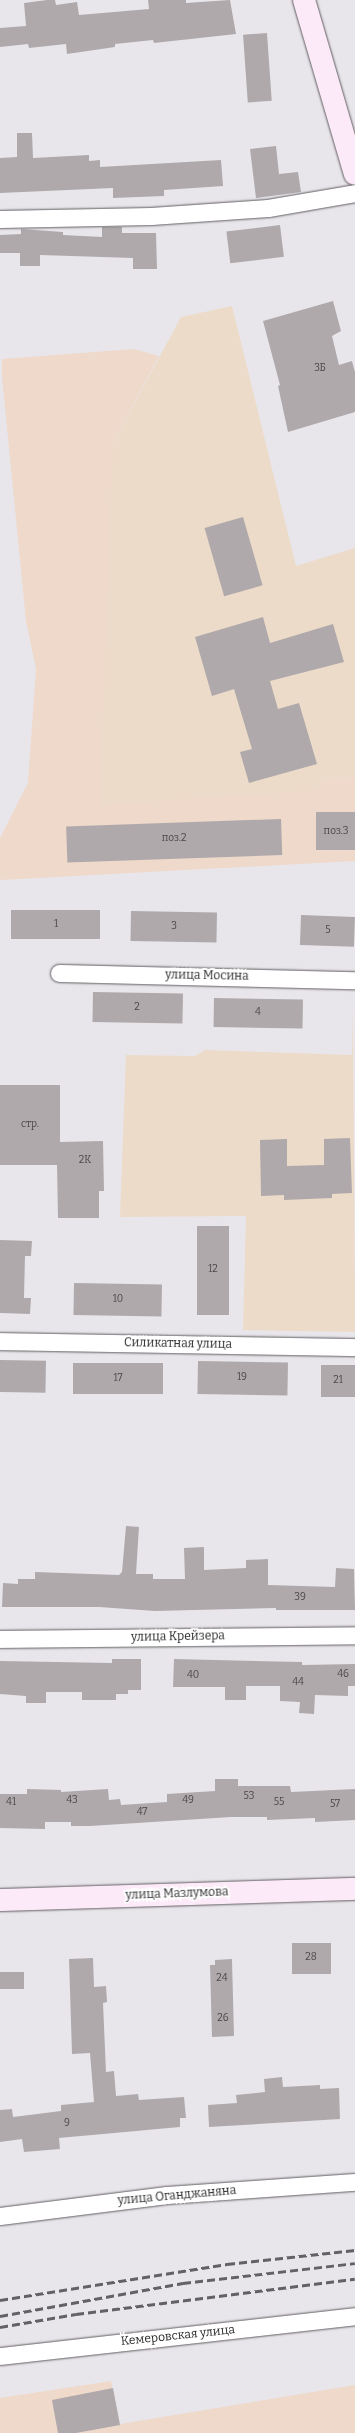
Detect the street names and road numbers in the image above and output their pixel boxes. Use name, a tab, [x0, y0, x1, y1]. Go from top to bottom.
street label: улица Мосина	[165, 968, 249, 984]
street label: Силикатная улица	[124, 1336, 232, 1352]
street label: улица Крейзера	[131, 1629, 225, 1645]
street label: улица Мазлумова	[125, 1885, 229, 1903]
street label: улица Оганджаняна	[117, 2184, 237, 2208]
street label: Кемеровская улица	[120, 2323, 236, 2349]

